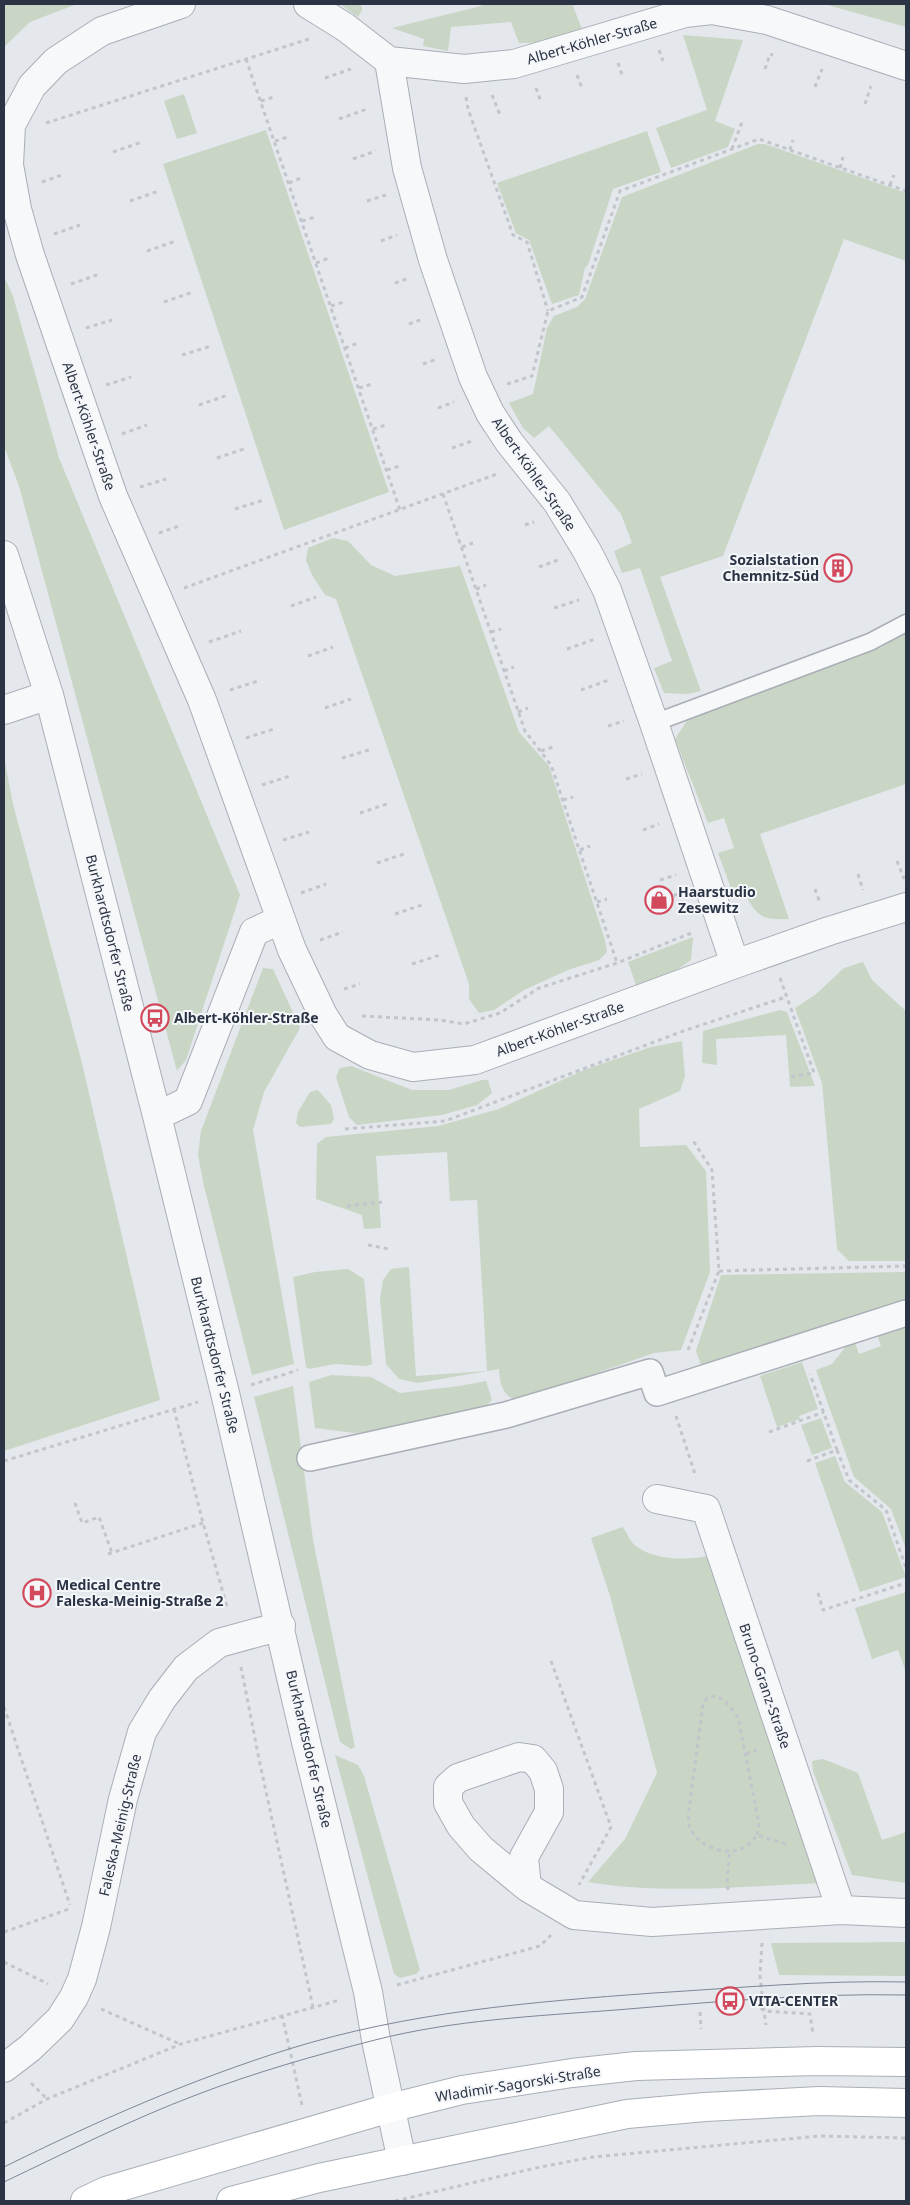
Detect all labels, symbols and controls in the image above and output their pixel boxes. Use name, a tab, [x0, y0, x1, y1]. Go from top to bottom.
street label: Albert-Köhler-Straße	[524, 13, 659, 68]
street label: Albert-Köhler-Straße	[59, 359, 120, 493]
street label: Albert-Köhler-Straße	[488, 413, 581, 534]
place label: Sozialstation Chemnitz-Süd	[722, 550, 819, 585]
building icon: Sozialstation Chemnitz-Süd	[823, 553, 853, 583]
street label: Burkhardtsdorfer Straße	[82, 852, 139, 1013]
place label: Haarstudio Zesewitz	[678, 882, 756, 917]
shop icon: Haarstudio Zesewitz	[644, 885, 674, 915]
street label: Albert-Köhler-Straße	[493, 997, 627, 1061]
bus stop icon: Albert-Köhler-Straße	[140, 1003, 170, 1033]
place label: Albert-Köhler-Straße	[174, 1008, 319, 1027]
street label: Burkhardtsdorfer Straße	[187, 1274, 244, 1435]
place label: Medical Centre Faleska-Meinig-Straße 2	[56, 1575, 224, 1610]
hospital icon: Medical Centre Faleska-Meinig-Straße 2	[22, 1578, 52, 1608]
street label: Bruno-Granz-Straße	[735, 1621, 796, 1751]
street label: Burkhardtsdorfer Straße	[282, 1668, 337, 1830]
street label: Faleska-Meinig-Straße	[94, 1752, 145, 1898]
bus stop icon: VITA-CENTER	[715, 1986, 745, 2016]
place label: VITA-CENTER	[749, 1991, 839, 2010]
street label: Wladimir-Sagorski-Straße	[434, 2061, 602, 2106]

